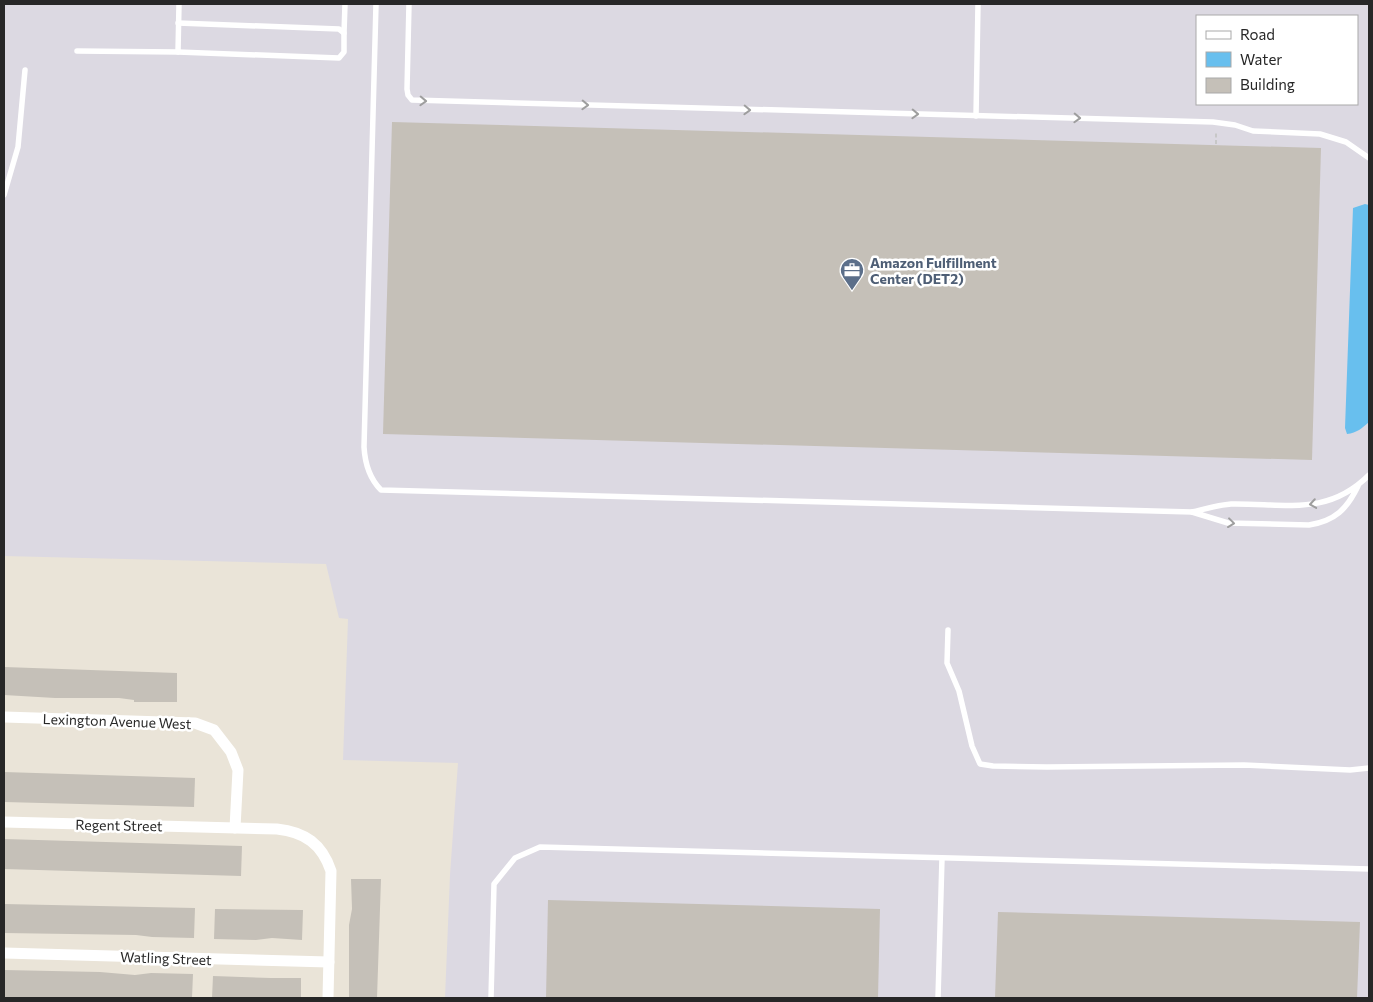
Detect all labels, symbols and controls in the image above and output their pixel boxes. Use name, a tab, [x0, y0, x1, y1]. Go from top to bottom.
legend	[1196, 15, 1358, 105]
text: Road	[1240, 25, 1275, 43]
text: Water	[1240, 50, 1282, 68]
text: Building	[1240, 75, 1295, 93]
one-way arrow	[419, 95, 427, 106]
one-way arrow	[582, 100, 589, 110]
one-way arrow	[744, 104, 752, 115]
one-way arrow	[911, 109, 919, 119]
one-way arrow	[1073, 113, 1081, 124]
place label: Amazon Fulfillment Center (DET2)	[870, 254, 997, 287]
office icon: Amazon Fulfillment Center (DET2)	[839, 257, 865, 291]
one-way arrow	[1309, 498, 1317, 509]
one-way arrow	[1228, 517, 1236, 528]
street label: Lexington Avenue West	[42, 710, 192, 732]
street label: Regent Street	[75, 816, 163, 834]
street label: Watling Street	[120, 948, 212, 968]

